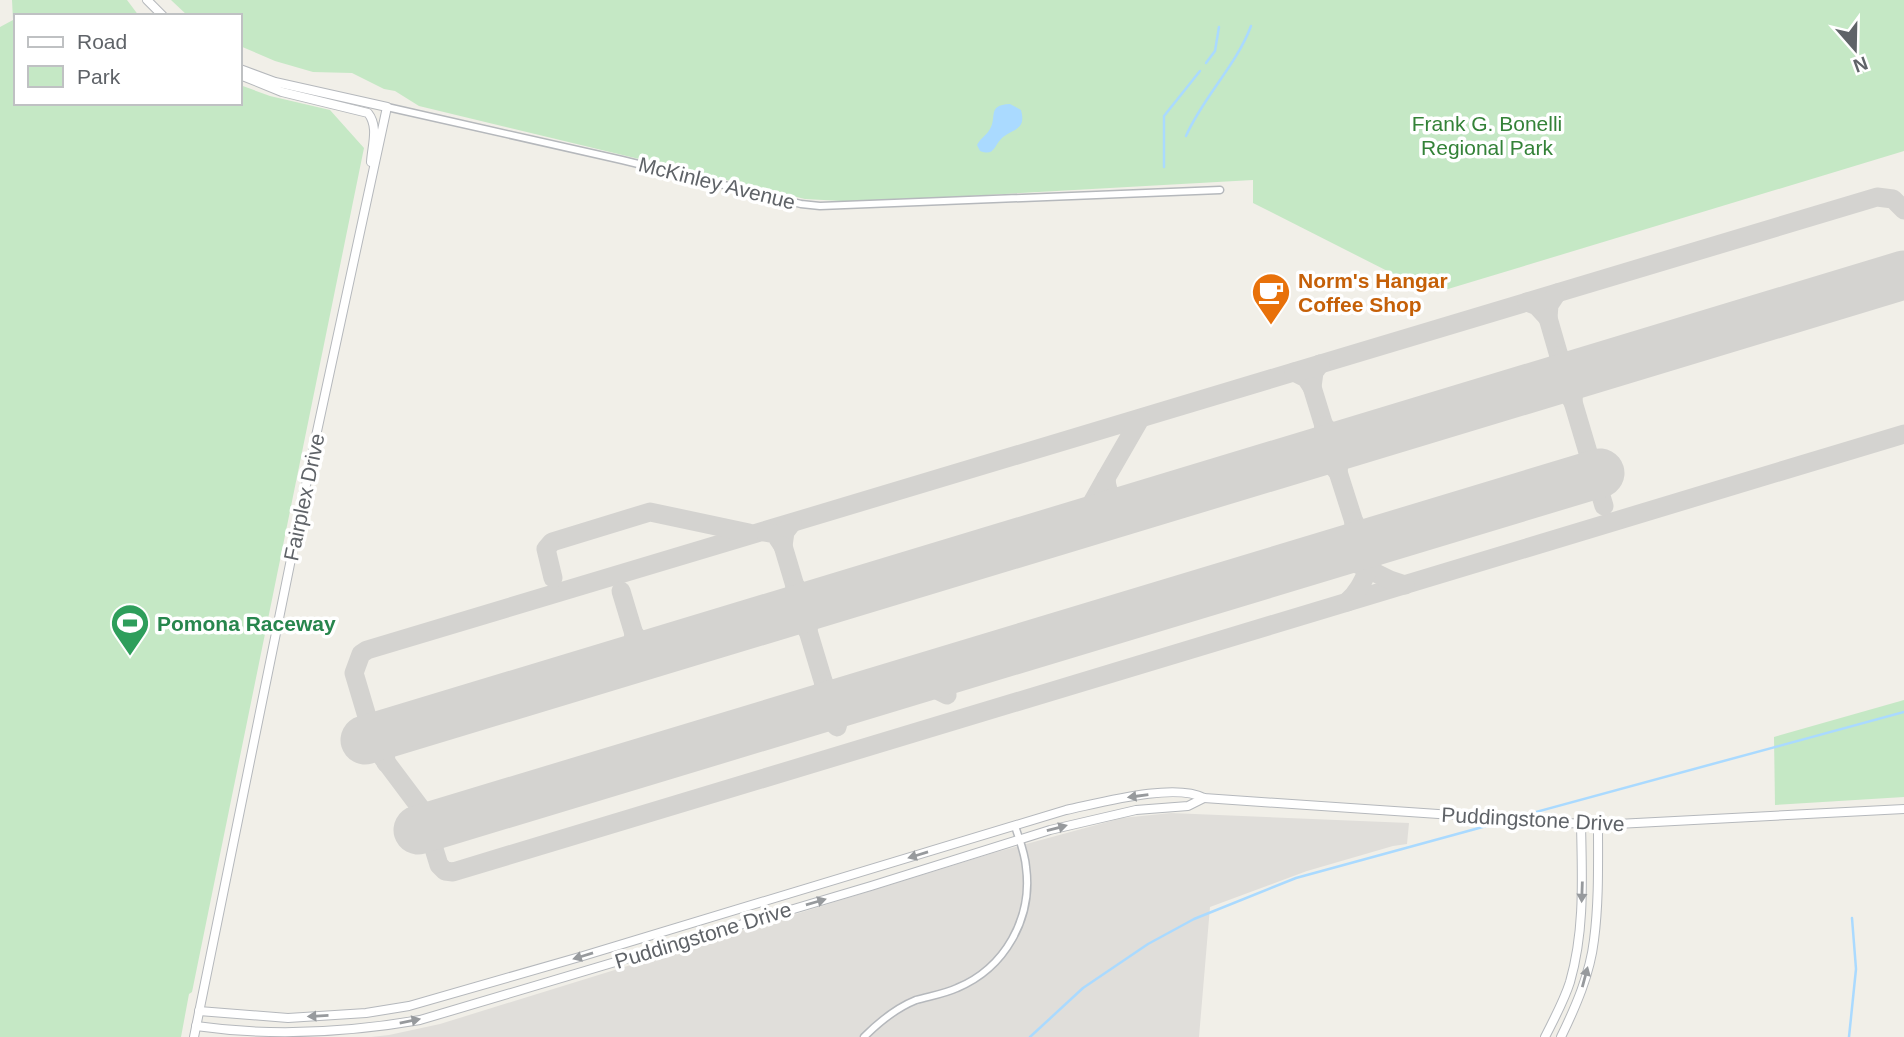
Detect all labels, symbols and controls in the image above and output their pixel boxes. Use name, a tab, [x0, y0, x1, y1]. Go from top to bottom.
legend	[14, 14, 242, 105]
north arrow	[1820, 14, 1890, 84]
text: Road	[77, 30, 127, 53]
text: N	[1851, 52, 1871, 77]
text: Park	[77, 65, 121, 88]
park label: Frank G. Bonelli Regional Park	[1412, 112, 1562, 159]
street label: McKinley Avenue	[636, 152, 798, 214]
place label: Norm's Hangar Coffee Shop	[1298, 269, 1448, 316]
cafe icon: Norm's Hangar Coffee Shop	[1250, 271, 1292, 326]
street label: Fairplex Drive	[279, 431, 329, 563]
sports icon: Pomona Raceway	[109, 602, 151, 657]
place label: Pomona Raceway	[157, 612, 336, 635]
one-way arrow	[1126, 791, 1148, 802]
street label: Puddingstone Drive	[1441, 803, 1625, 835]
one-way arrow	[1047, 822, 1069, 833]
one-way arrow	[907, 850, 928, 860]
one-way arrow	[1576, 882, 1588, 904]
one-way arrow	[806, 896, 827, 906]
street label: Puddingstone Drive	[612, 897, 794, 973]
one-way arrow	[572, 952, 593, 962]
one-way arrow	[1580, 966, 1591, 988]
one-way arrow	[307, 1011, 329, 1022]
one-way arrow	[399, 1015, 421, 1026]

